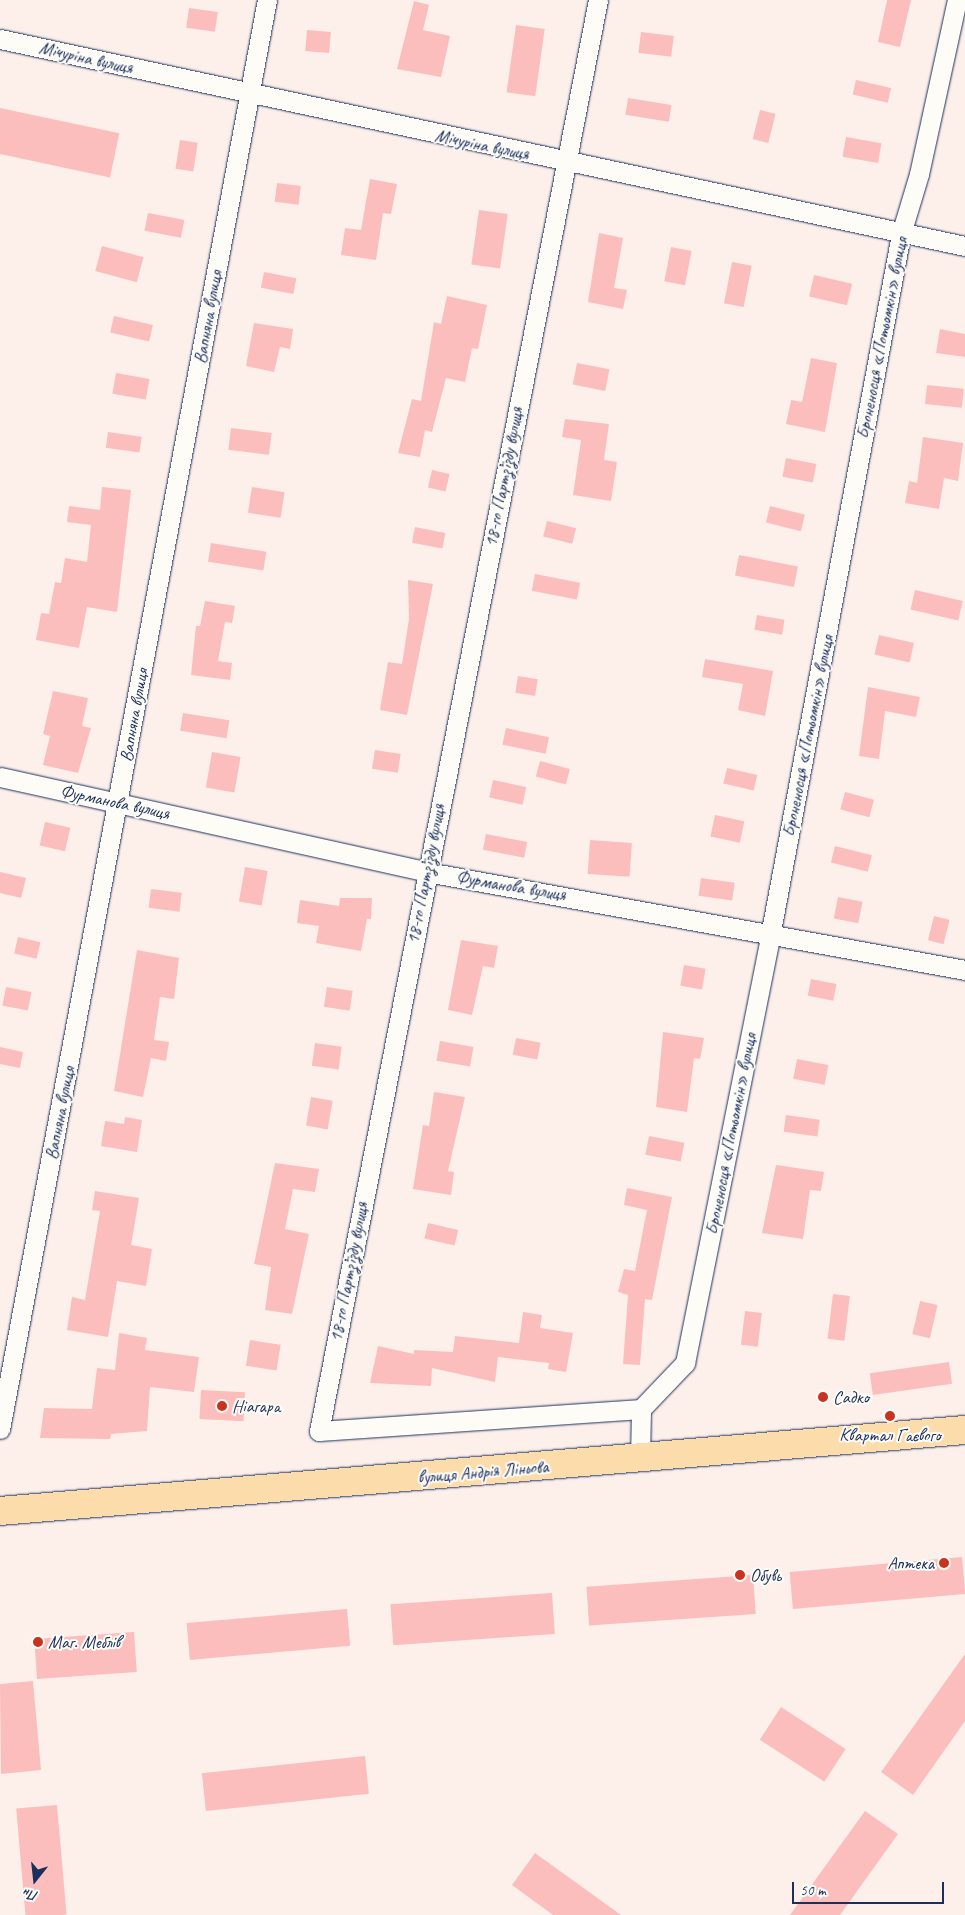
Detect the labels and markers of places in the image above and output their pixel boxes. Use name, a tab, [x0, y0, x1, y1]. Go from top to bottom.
place label: Садко	[833, 1386, 869, 1408]
marker: Садко	[817, 1391, 829, 1403]
place label: Ніагара	[232, 1395, 280, 1417]
marker: Ніагара	[216, 1400, 228, 1412]
marker: Квартал Гаєвого	[884, 1410, 896, 1422]
place label: Квартал Гаєвого	[841, 1424, 939, 1446]
place label: Аптека	[887, 1552, 934, 1574]
marker: Аптека	[938, 1557, 950, 1569]
place label: Обувь	[750, 1564, 781, 1586]
marker: Обувь	[734, 1569, 746, 1581]
place label: Маг. Меблів	[48, 1631, 120, 1653]
marker: Маг. Меблів	[32, 1636, 44, 1648]

